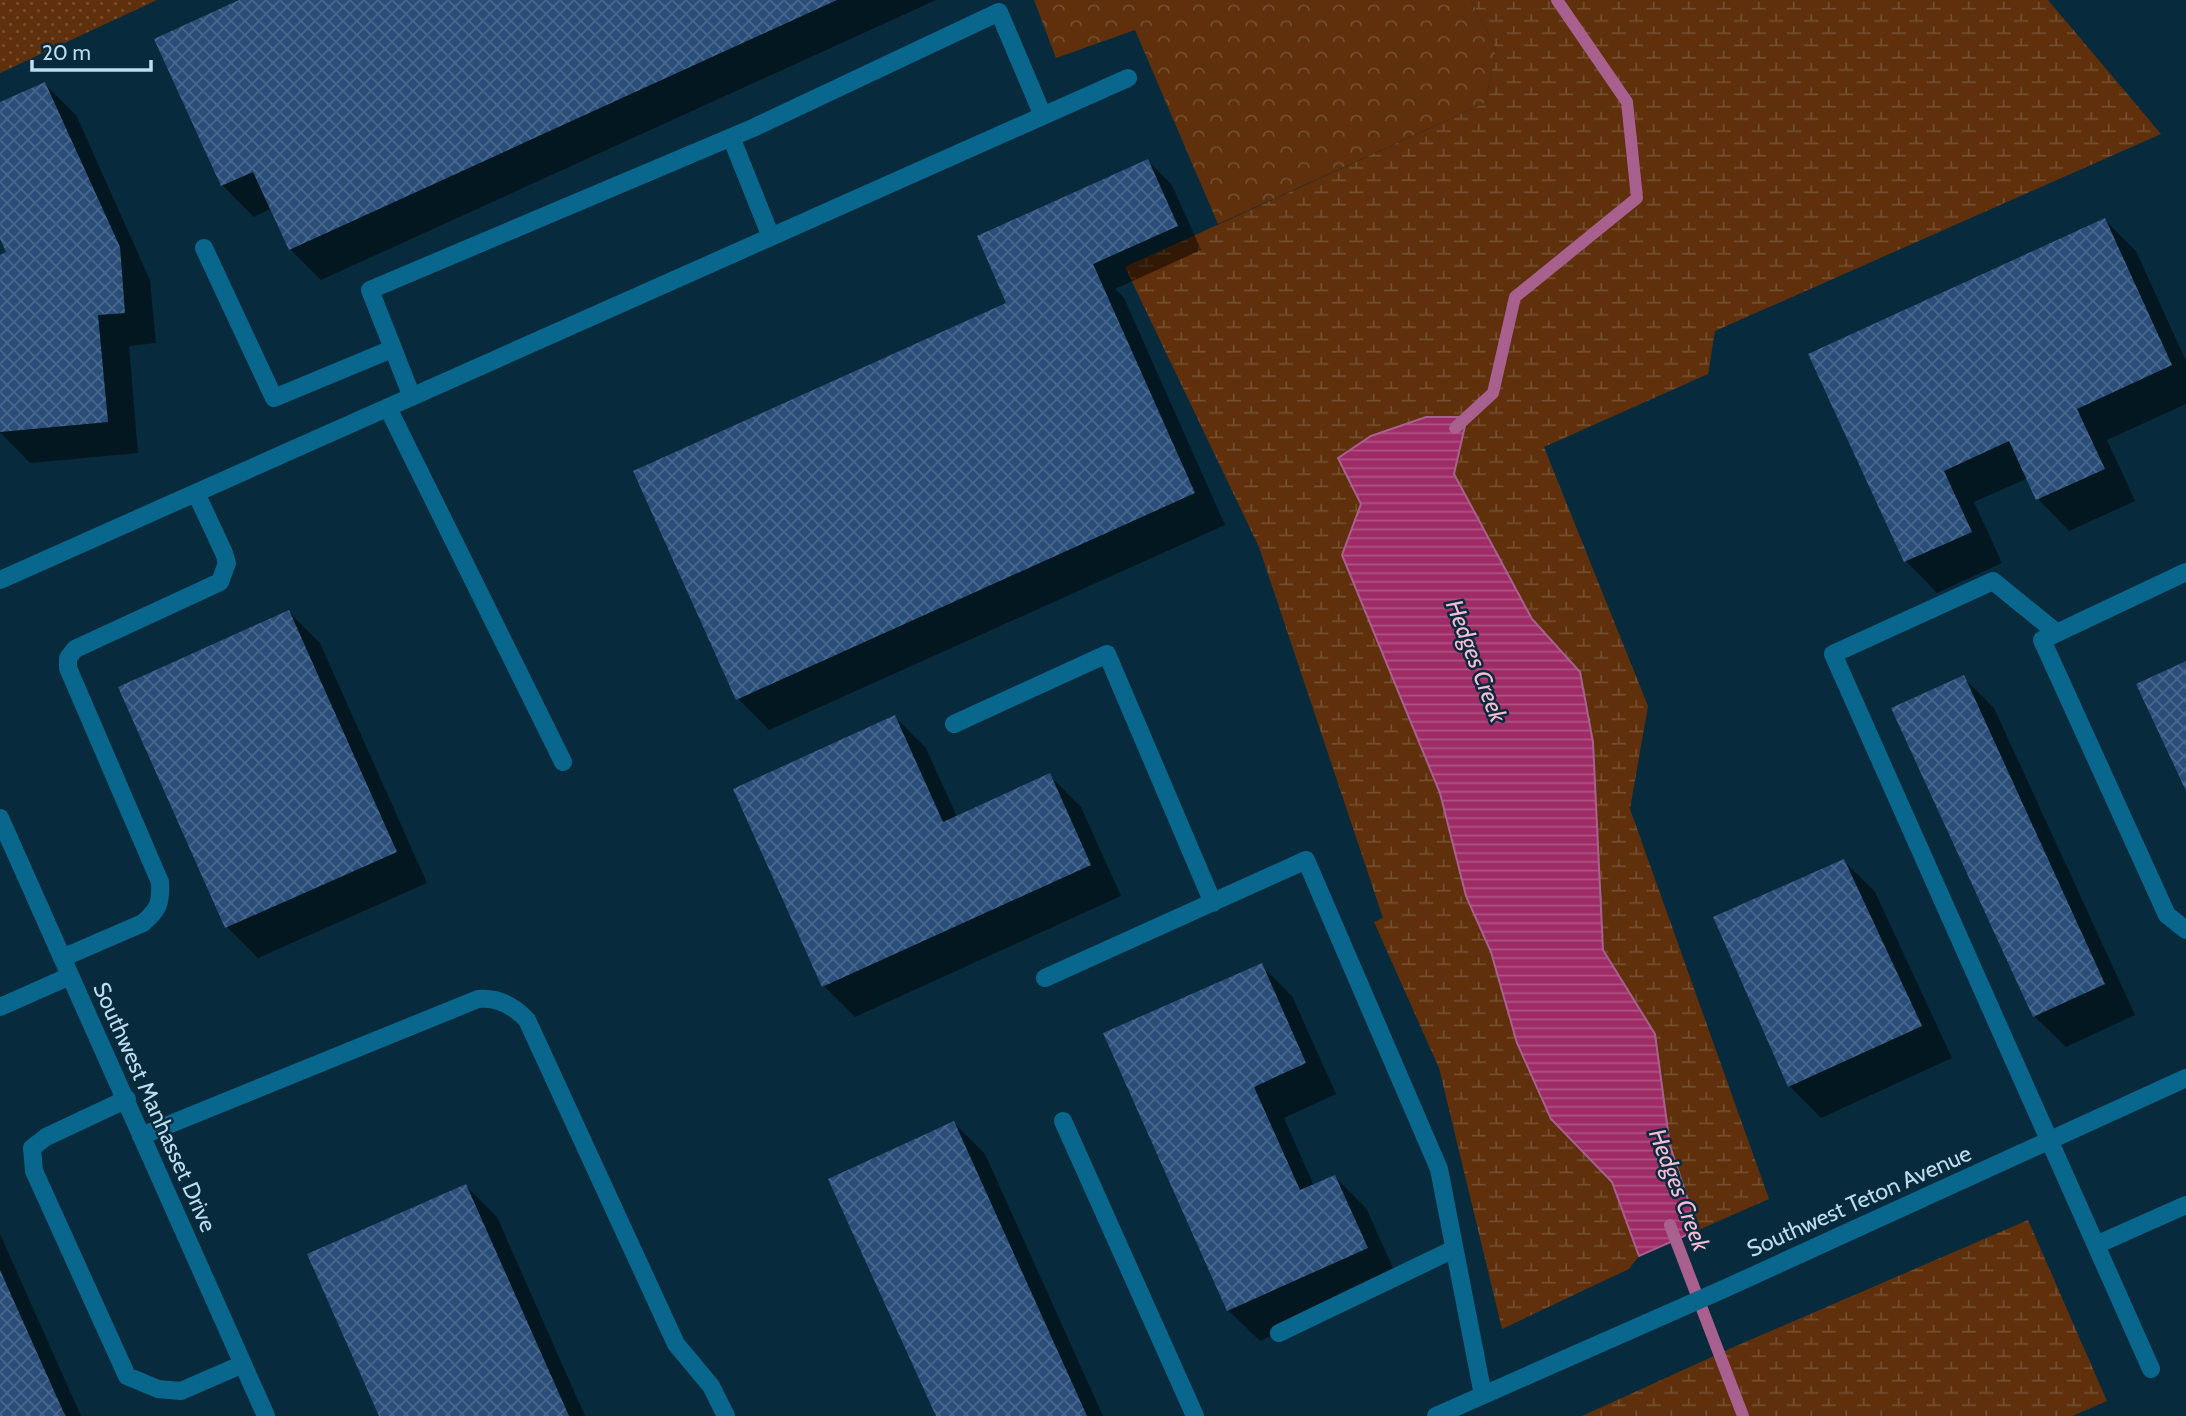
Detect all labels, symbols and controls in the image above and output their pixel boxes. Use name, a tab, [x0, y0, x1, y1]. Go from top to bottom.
scale bar	[32, 28, 150, 72]
text: 20 m	[42, 40, 91, 65]
water label: Hedges Creek	[1440, 595, 1513, 727]
street label: Southwest Manhasset Drive	[87, 978, 223, 1236]
water label: Hedges Creek	[1643, 1124, 1716, 1256]
street label: Southwest Teton Avenue	[1743, 1139, 1976, 1263]

